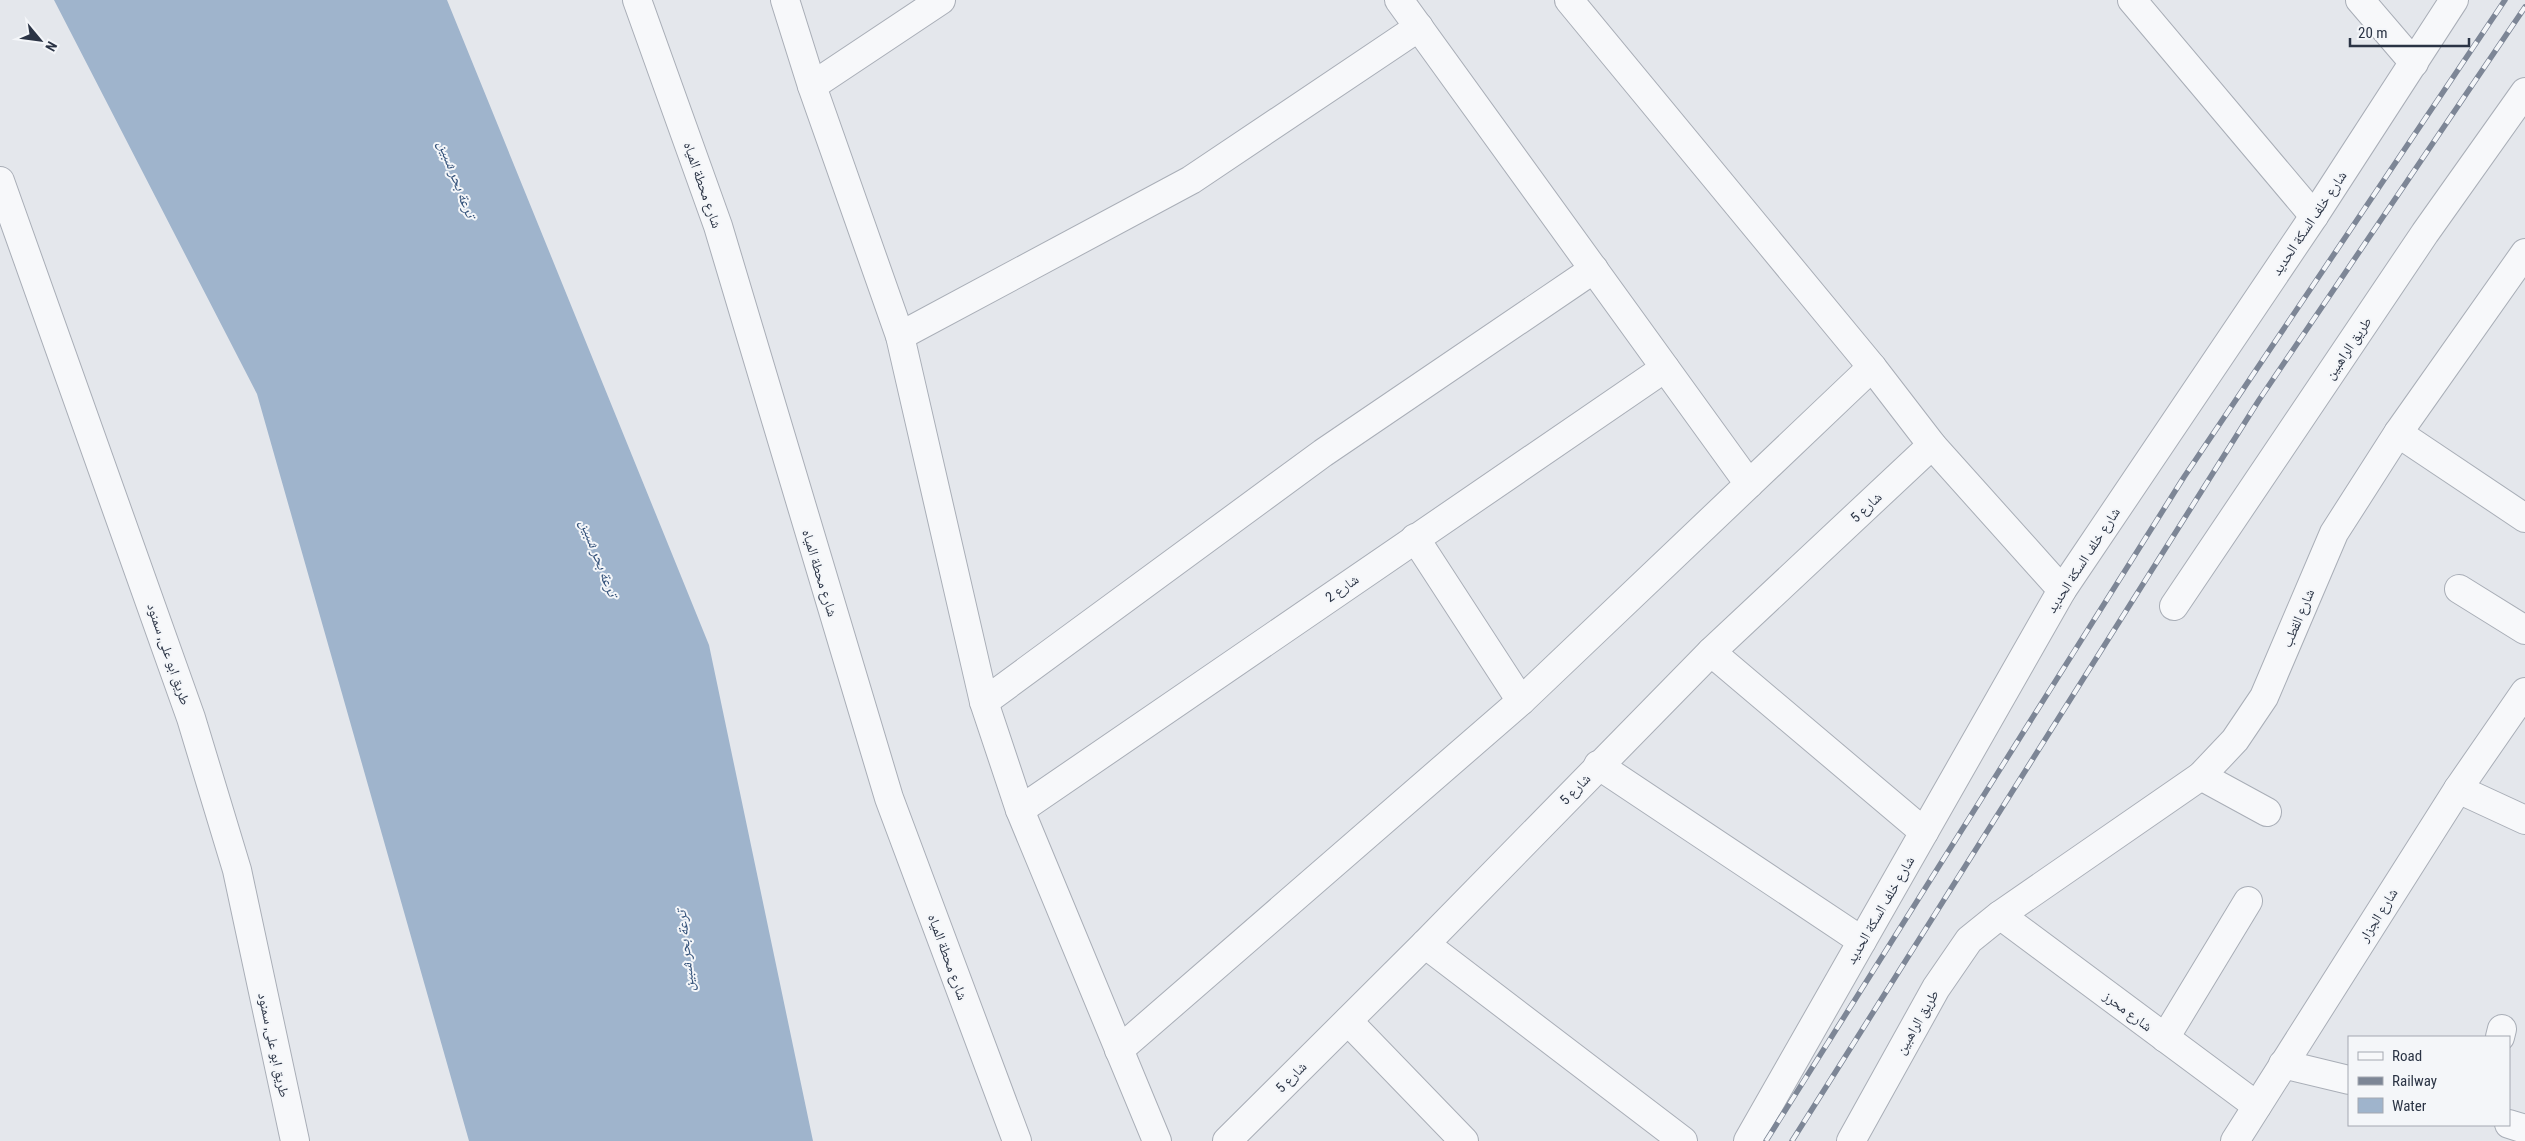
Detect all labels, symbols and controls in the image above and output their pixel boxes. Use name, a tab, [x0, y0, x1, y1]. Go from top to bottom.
north arrow	[15, 15, 65, 65]
scale bar	[2350, 15, 2469, 47]
text: 20 m	[2358, 24, 2388, 42]
text: N	[42, 39, 60, 54]
water label: ترعة بحر شبين	[434, 138, 481, 223]
street label: شارع محطة المياه	[679, 140, 725, 231]
street label: شارع خلف السكة الحديد	[2268, 168, 2351, 279]
street label: طريق الراهبين	[2321, 314, 2376, 383]
street label: شارع 5	[1847, 489, 1886, 527]
street label: شارع خلف السكة الحديد	[2043, 504, 2125, 617]
water label: ترعة بحر شبين	[576, 517, 623, 602]
street label: شارع محطة المياه	[797, 528, 841, 619]
street label: شارع 2	[1322, 571, 1363, 607]
street label: شارع القطب	[2279, 586, 2319, 650]
street label: طريق ابو على, سمنود	[142, 601, 194, 708]
street label: شارع 5	[1556, 770, 1595, 809]
street label: شارع خلف السكة الحديد	[1843, 853, 1919, 968]
street label: شارع الجزار	[2355, 885, 2402, 947]
water label: ترعة بحر شبين	[671, 906, 698, 992]
street label: شارع محطة المياه	[923, 912, 971, 1003]
street label: طريق الراهبين	[1892, 987, 1944, 1058]
street label: شارع محرز	[2099, 987, 2155, 1036]
street label: طريق ابو على, سمنود	[253, 991, 293, 1099]
legend	[2348, 1036, 2510, 1126]
text: Road	[2392, 1047, 2422, 1065]
street label: شارع 5	[1272, 1058, 1311, 1097]
text: Railway	[2392, 1072, 2437, 1090]
text: Water	[2392, 1097, 2427, 1115]

